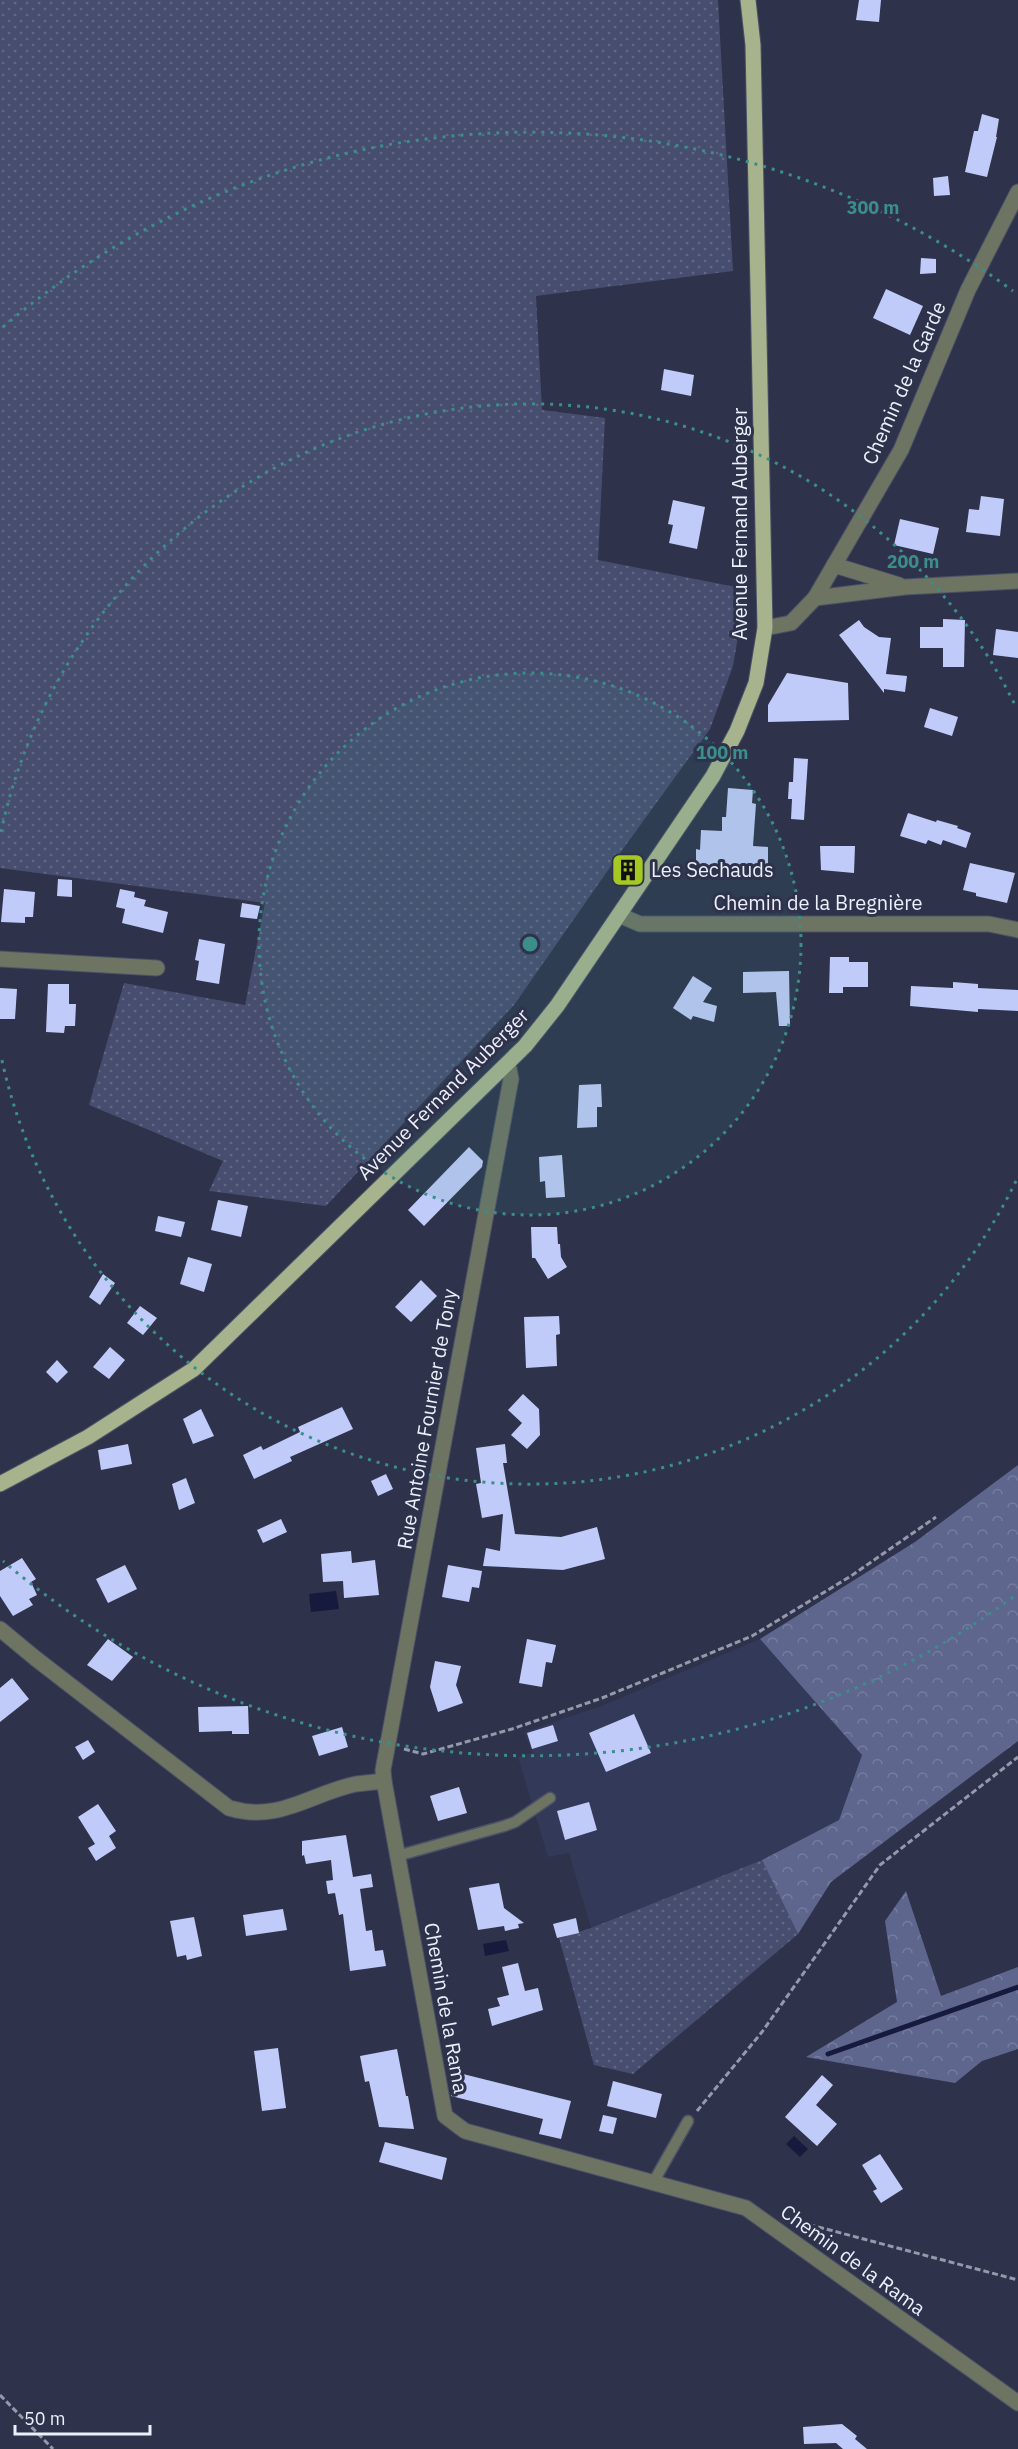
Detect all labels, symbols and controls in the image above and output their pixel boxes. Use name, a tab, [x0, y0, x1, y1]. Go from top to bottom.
text: 300 m	[847, 196, 899, 219]
street label: Chemin de la Garde	[855, 297, 952, 469]
street label: Avenue Fernand Auberger	[726, 408, 753, 640]
text: 200 m	[887, 550, 939, 573]
text: 100 m	[696, 741, 748, 764]
building icon: Les Sechauds	[610, 852, 646, 888]
place label: Les Sechauds	[651, 856, 774, 883]
street label: Chemin de la Bregnière	[714, 889, 922, 916]
centre of rings	[520, 934, 540, 954]
street label: Avenue Fernand Auberger	[351, 1002, 534, 1185]
street label: Rue Antoine Fournier de Tony	[390, 1287, 463, 1551]
street label: Chemin de la Rama	[418, 1920, 475, 2096]
street label: Chemin de la Rama	[775, 2198, 931, 2322]
scale bar	[15, 2398, 150, 2436]
text: 50 m	[24, 2407, 66, 2430]

